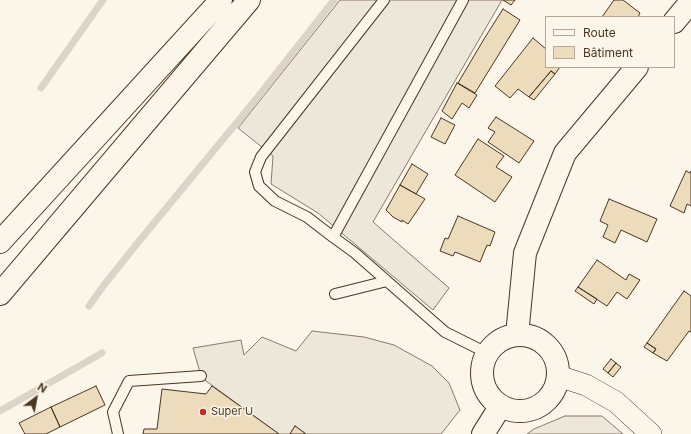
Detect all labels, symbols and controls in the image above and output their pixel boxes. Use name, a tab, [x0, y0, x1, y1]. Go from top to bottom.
legend	[545, 16, 675, 68]
text: Route	[583, 25, 616, 40]
text: Bâtiment	[583, 45, 633, 60]
north arrow	[16, 378, 56, 418]
text: N	[35, 380, 50, 396]
place label: Super U	[211, 405, 253, 419]
marker: Super U	[198, 407, 208, 417]

